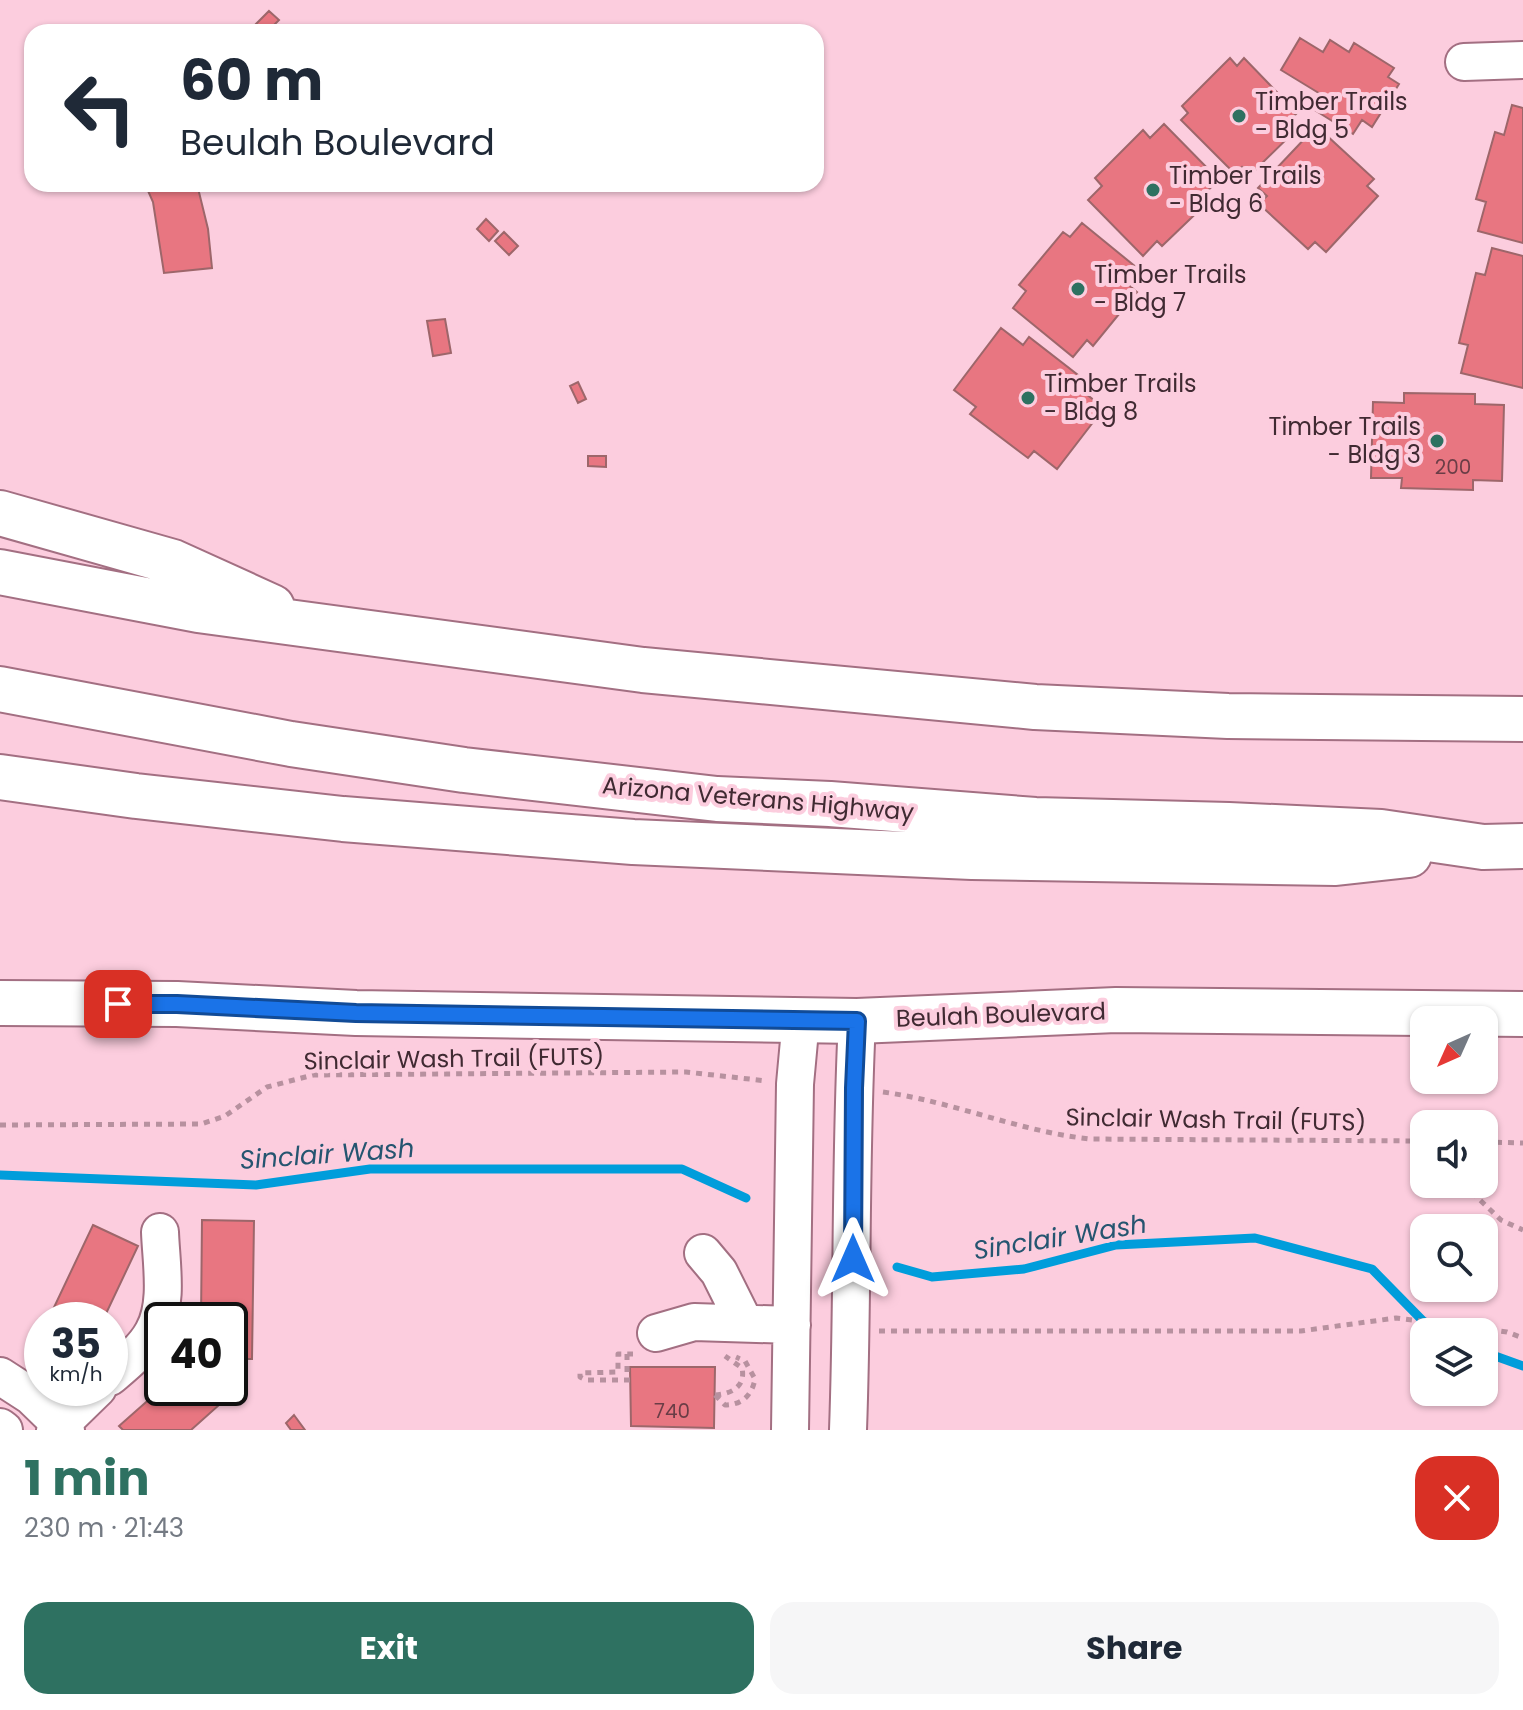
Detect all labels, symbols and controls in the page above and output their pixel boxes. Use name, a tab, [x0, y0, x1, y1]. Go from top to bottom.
text: 60 m	[180, 41, 323, 120]
icon: left	[48, 56, 152, 160]
place label: Timber Trails - Bldg 5	[1255, 85, 1408, 146]
marker: Timber Trails - Bldg 5	[1230, 107, 1248, 125]
text: Beulah Boulevard	[180, 117, 495, 168]
place label: Timber Trails - Bldg 6	[1169, 159, 1322, 220]
marker: Timber Trails - Bldg 6	[1144, 181, 1162, 199]
place label: Timber Trails - Bldg 7	[1094, 258, 1247, 319]
marker: Timber Trails - Bldg 7	[1069, 280, 1087, 298]
place label: Timber Trails - Bldg 8	[1044, 367, 1197, 428]
marker: Timber Trails - Bldg 8	[1019, 389, 1037, 407]
place label: Timber Trails - Bldg 3	[1268, 410, 1421, 471]
marker: Timber Trails - Bldg 3	[1428, 432, 1446, 450]
house number: 200	[1435, 453, 1471, 481]
street label: Arizona Veterans Highway	[601, 768, 916, 829]
pin	[84, 970, 152, 1038]
icon: arrive	[96, 982, 140, 1026]
street label: Beulah Boulevard	[896, 994, 1106, 1035]
north arrow	[1410, 1006, 1498, 1094]
map controls	[1410, 1006, 1498, 1406]
street label: Sinclair Wash Trail (FUTS)	[303, 1039, 605, 1078]
street label: Sinclair Wash Trail (FUTS)	[1065, 1100, 1367, 1139]
button: sound	[1410, 1110, 1498, 1198]
water label: Sinclair Wash	[238, 1130, 416, 1178]
water label: Sinclair Wash	[971, 1206, 1149, 1268]
button: search	[1410, 1214, 1498, 1302]
position arrow	[811, 1217, 895, 1301]
speed limit sign: 40	[144, 1302, 248, 1406]
text: 35	[51, 1316, 101, 1372]
button: layers	[1410, 1318, 1498, 1406]
text: km/h	[49, 1360, 103, 1388]
house number: 740	[654, 1397, 690, 1425]
text: 1 min	[24, 1445, 150, 1512]
button: close	[1415, 1456, 1499, 1540]
text: 230 m · 21:43	[24, 1510, 184, 1546]
button: Exit	[24, 1602, 754, 1694]
button: Share	[770, 1602, 1499, 1694]

